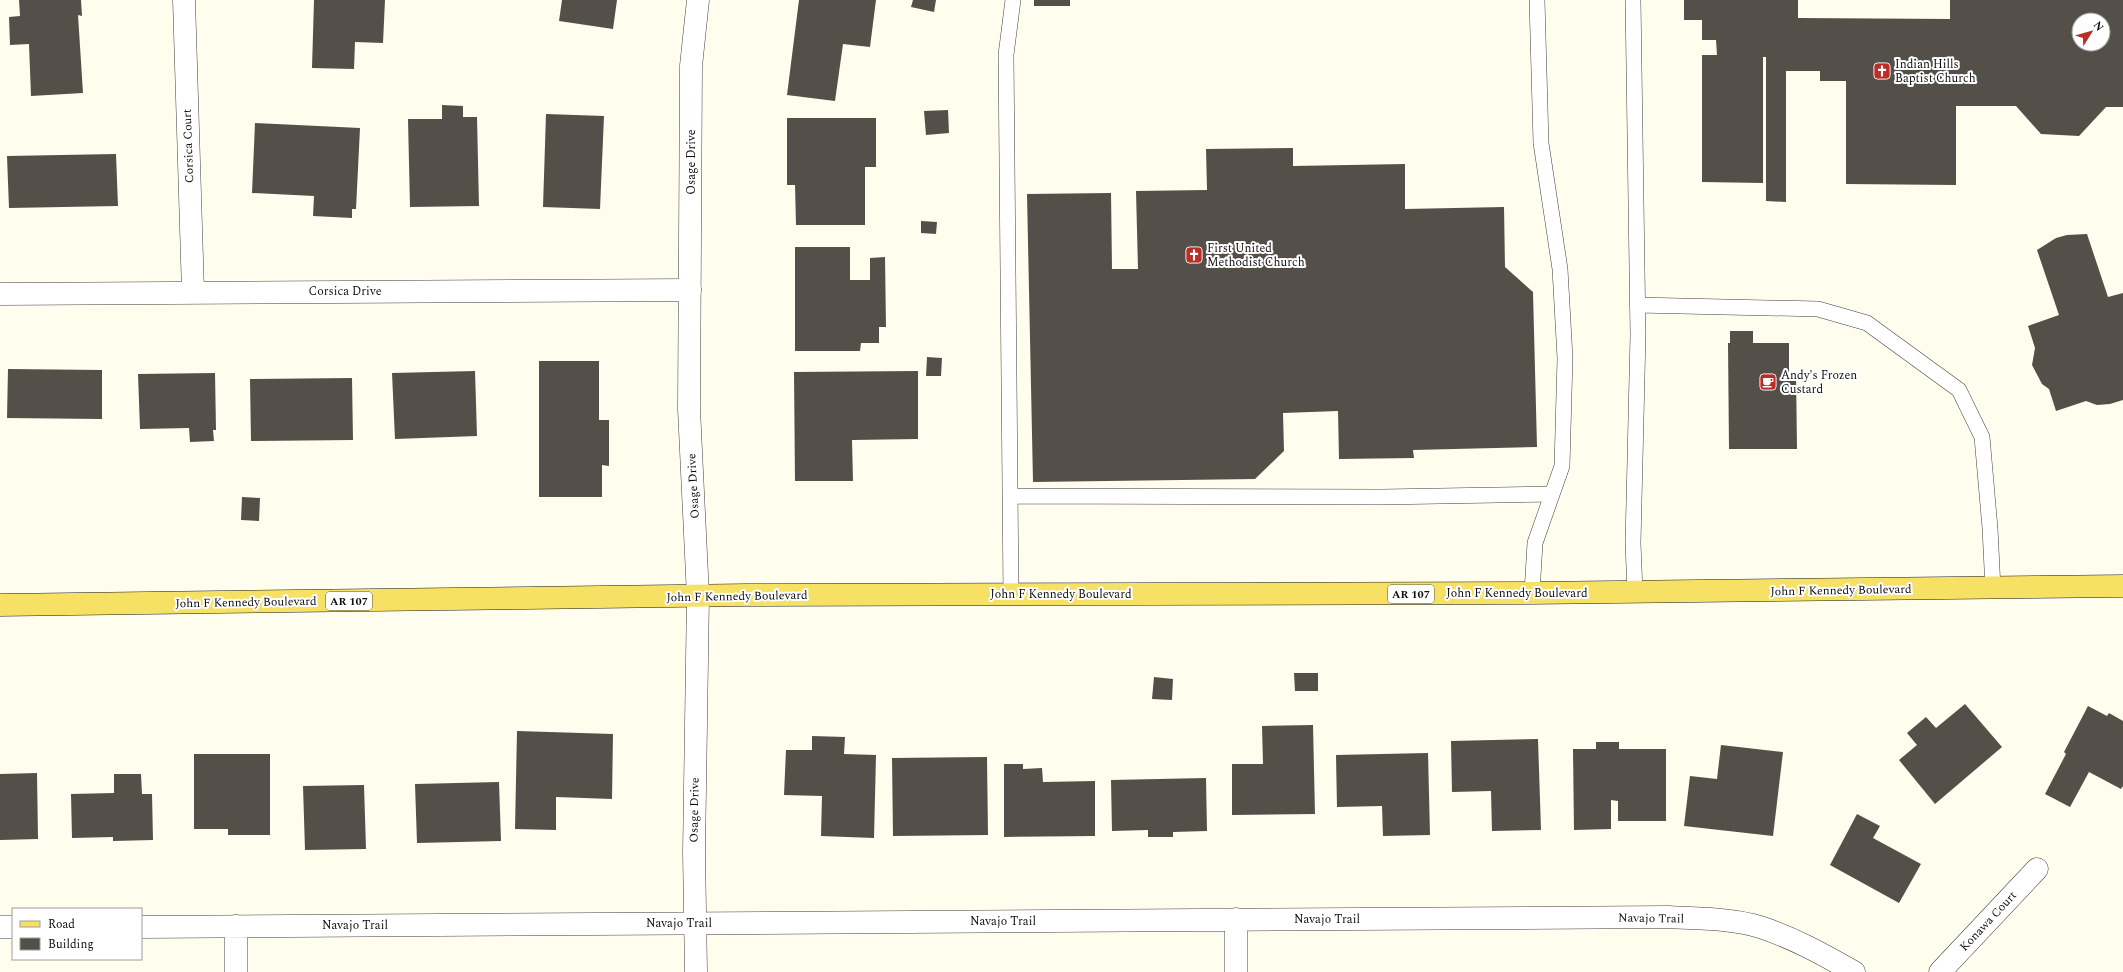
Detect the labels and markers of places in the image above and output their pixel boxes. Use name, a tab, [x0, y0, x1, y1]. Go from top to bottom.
place label: Indian Hills Baptist Church	[1895, 55, 1976, 88]
church icon: Indian Hills Baptist Church	[1872, 61, 1892, 81]
place label: First United Methodist Church	[1207, 239, 1305, 272]
church icon: First United Methodist Church	[1184, 245, 1204, 265]
place label: Andy's Frozen Custard	[1781, 366, 1857, 399]
cafe icon: Andy's Frozen Custard	[1758, 372, 1778, 392]

